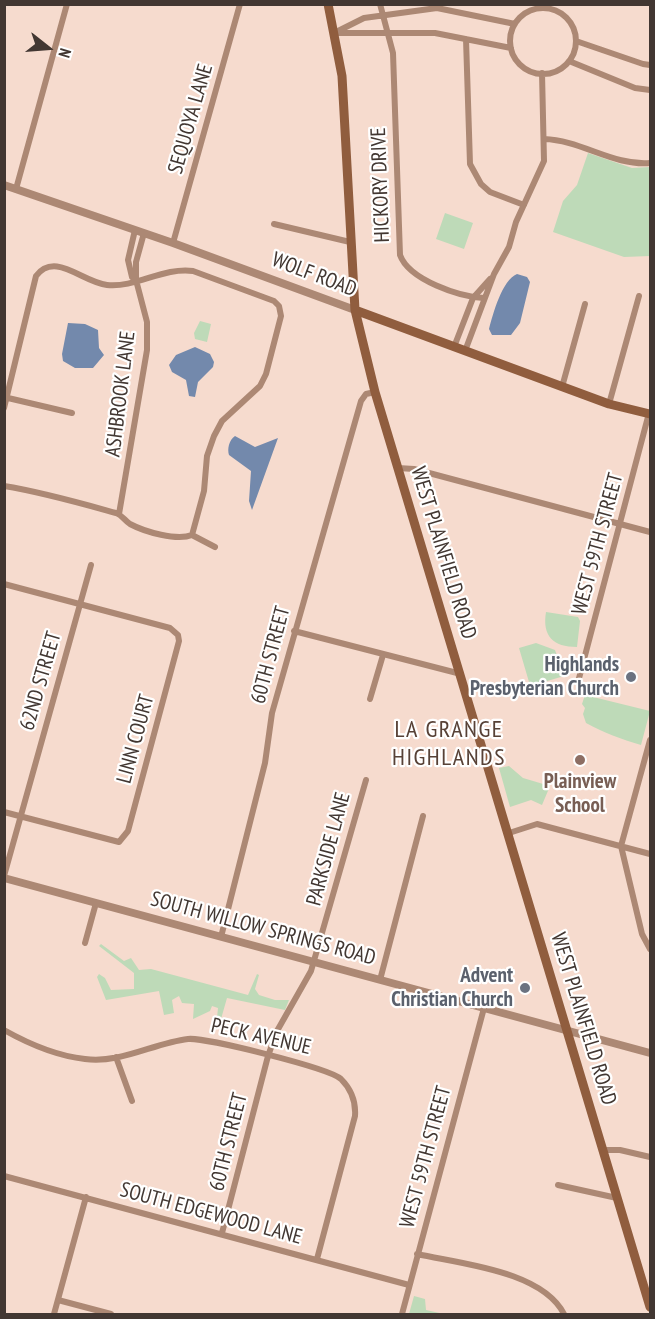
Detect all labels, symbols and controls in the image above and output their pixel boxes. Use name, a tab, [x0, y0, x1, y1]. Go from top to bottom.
north arrow	[18, 18, 78, 78]
text: N	[54, 46, 76, 60]
street label: SEQUOYA LANE	[163, 61, 219, 177]
street label: HICKORY DRIVE	[366, 127, 396, 243]
street label: WOLF ROAD	[268, 247, 360, 303]
street label: ASHBROOK LANE	[101, 330, 141, 458]
street label: WEST PLAINFIELD ROAD	[405, 464, 481, 642]
street label: WEST 59TH STREET	[567, 470, 629, 618]
street label: 60TH STREET	[246, 604, 296, 706]
street label: 62ND STREET	[15, 629, 67, 733]
place label: Highlands Presbyterian Church	[470, 652, 619, 702]
marker: Highlands Presbyterian Church	[624, 670, 638, 684]
street label: LINN COURT	[112, 692, 160, 786]
district label: LA GRANGE HIGHLANDS	[392, 716, 506, 772]
marker: Plainview School	[573, 753, 587, 767]
place label: Plainview School	[544, 769, 616, 819]
street label: PARKSIDE LANE	[302, 790, 356, 908]
street label: SOUTH WILLOW SPRINGS ROAD	[148, 887, 378, 971]
street label: WEST PLAINFIELD ROAD	[545, 930, 621, 1108]
place label: Advent Christian Church	[391, 963, 513, 1013]
marker: Advent Christian Church	[518, 981, 532, 995]
street label: PECK AVENUE	[208, 1013, 314, 1061]
street label: WEST 59TH STREET	[395, 1083, 457, 1231]
street label: 60TH STREET	[205, 1091, 253, 1193]
street label: SOUTH EDGEWOOD LANE	[117, 1178, 305, 1250]

